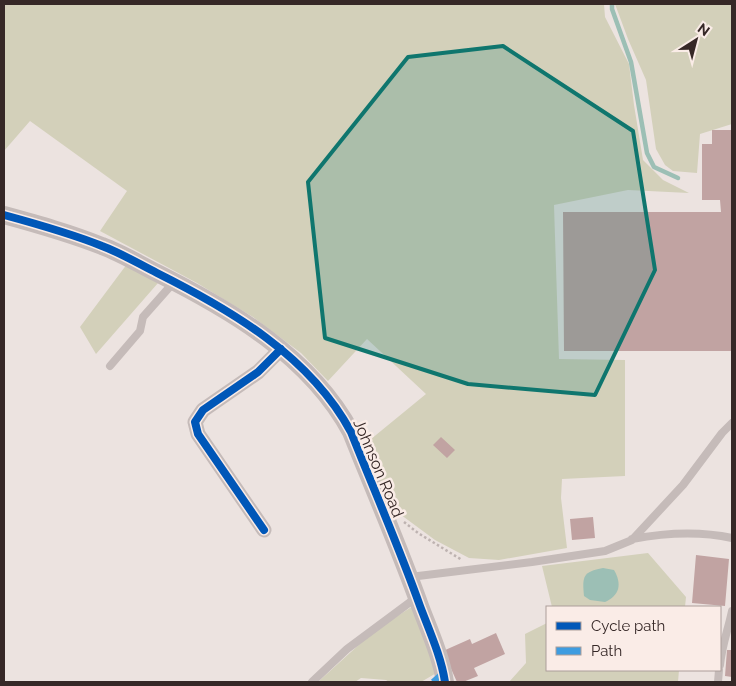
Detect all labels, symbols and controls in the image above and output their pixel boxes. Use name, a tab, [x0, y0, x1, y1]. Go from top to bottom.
north arrow	[671, 15, 721, 65]
text: N	[695, 20, 713, 39]
street label: Johnson Road	[349, 416, 408, 520]
legend	[546, 606, 721, 671]
text: Cycle path	[591, 617, 665, 635]
text: Path	[591, 642, 622, 660]

